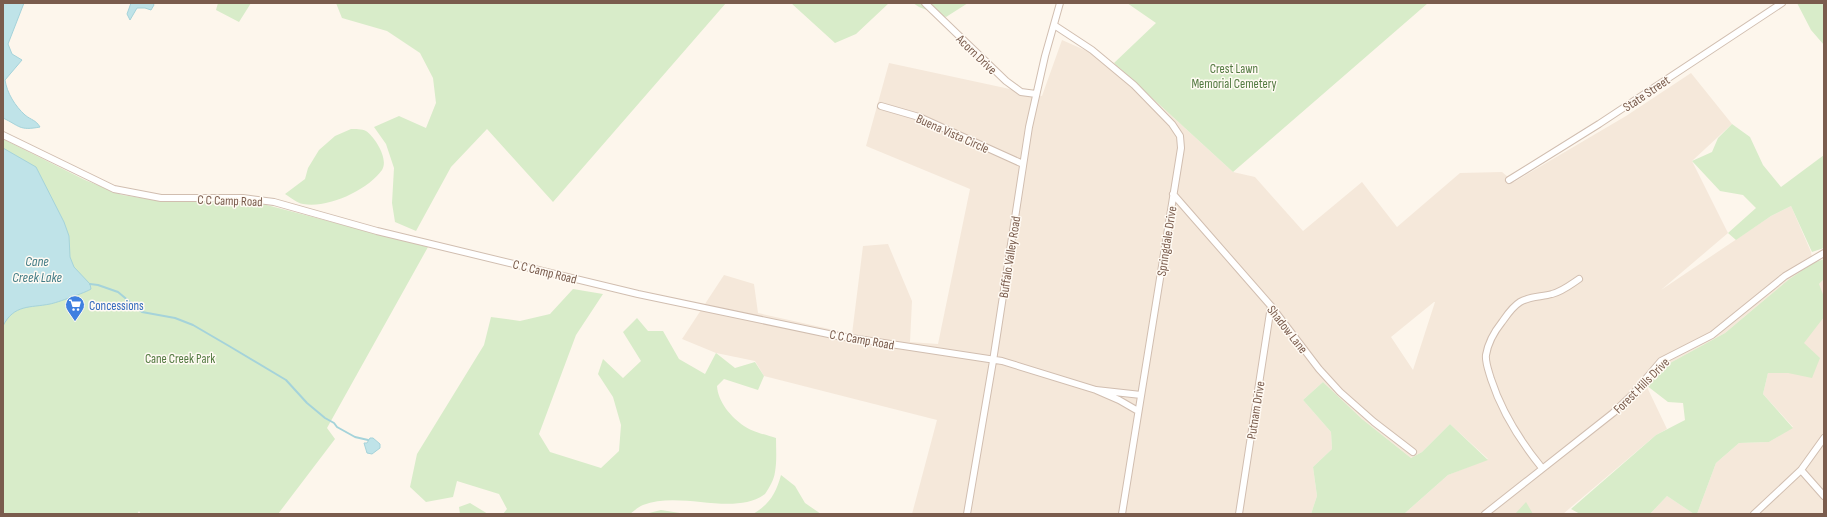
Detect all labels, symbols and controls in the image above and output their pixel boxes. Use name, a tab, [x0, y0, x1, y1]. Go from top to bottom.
street label: Acorn Drive	[952, 31, 1000, 78]
park label: Crest Lawn Memorial Cemetery	[1191, 61, 1277, 92]
street label: State Street	[1620, 72, 1673, 115]
street label: Buena Vista Circle	[914, 111, 992, 157]
street label: C C Camp Road	[197, 192, 263, 210]
street label: Springdale Drive	[1154, 205, 1180, 277]
street label: Buffalo Valley Road	[996, 215, 1024, 299]
water label: Cane Creek Lake	[12, 253, 62, 286]
street label: C C Camp Road	[511, 256, 578, 288]
supermarket icon: Concessions	[64, 294, 86, 322]
place label: Concessions	[89, 298, 144, 314]
street label: Shadow Lane	[1263, 302, 1311, 357]
street label: C C Camp Road	[828, 326, 895, 354]
park label: Cane Creek Park	[145, 351, 215, 367]
street label: Forest Hills Drive	[1610, 354, 1673, 417]
street label: Putnam Drive	[1244, 380, 1268, 440]

